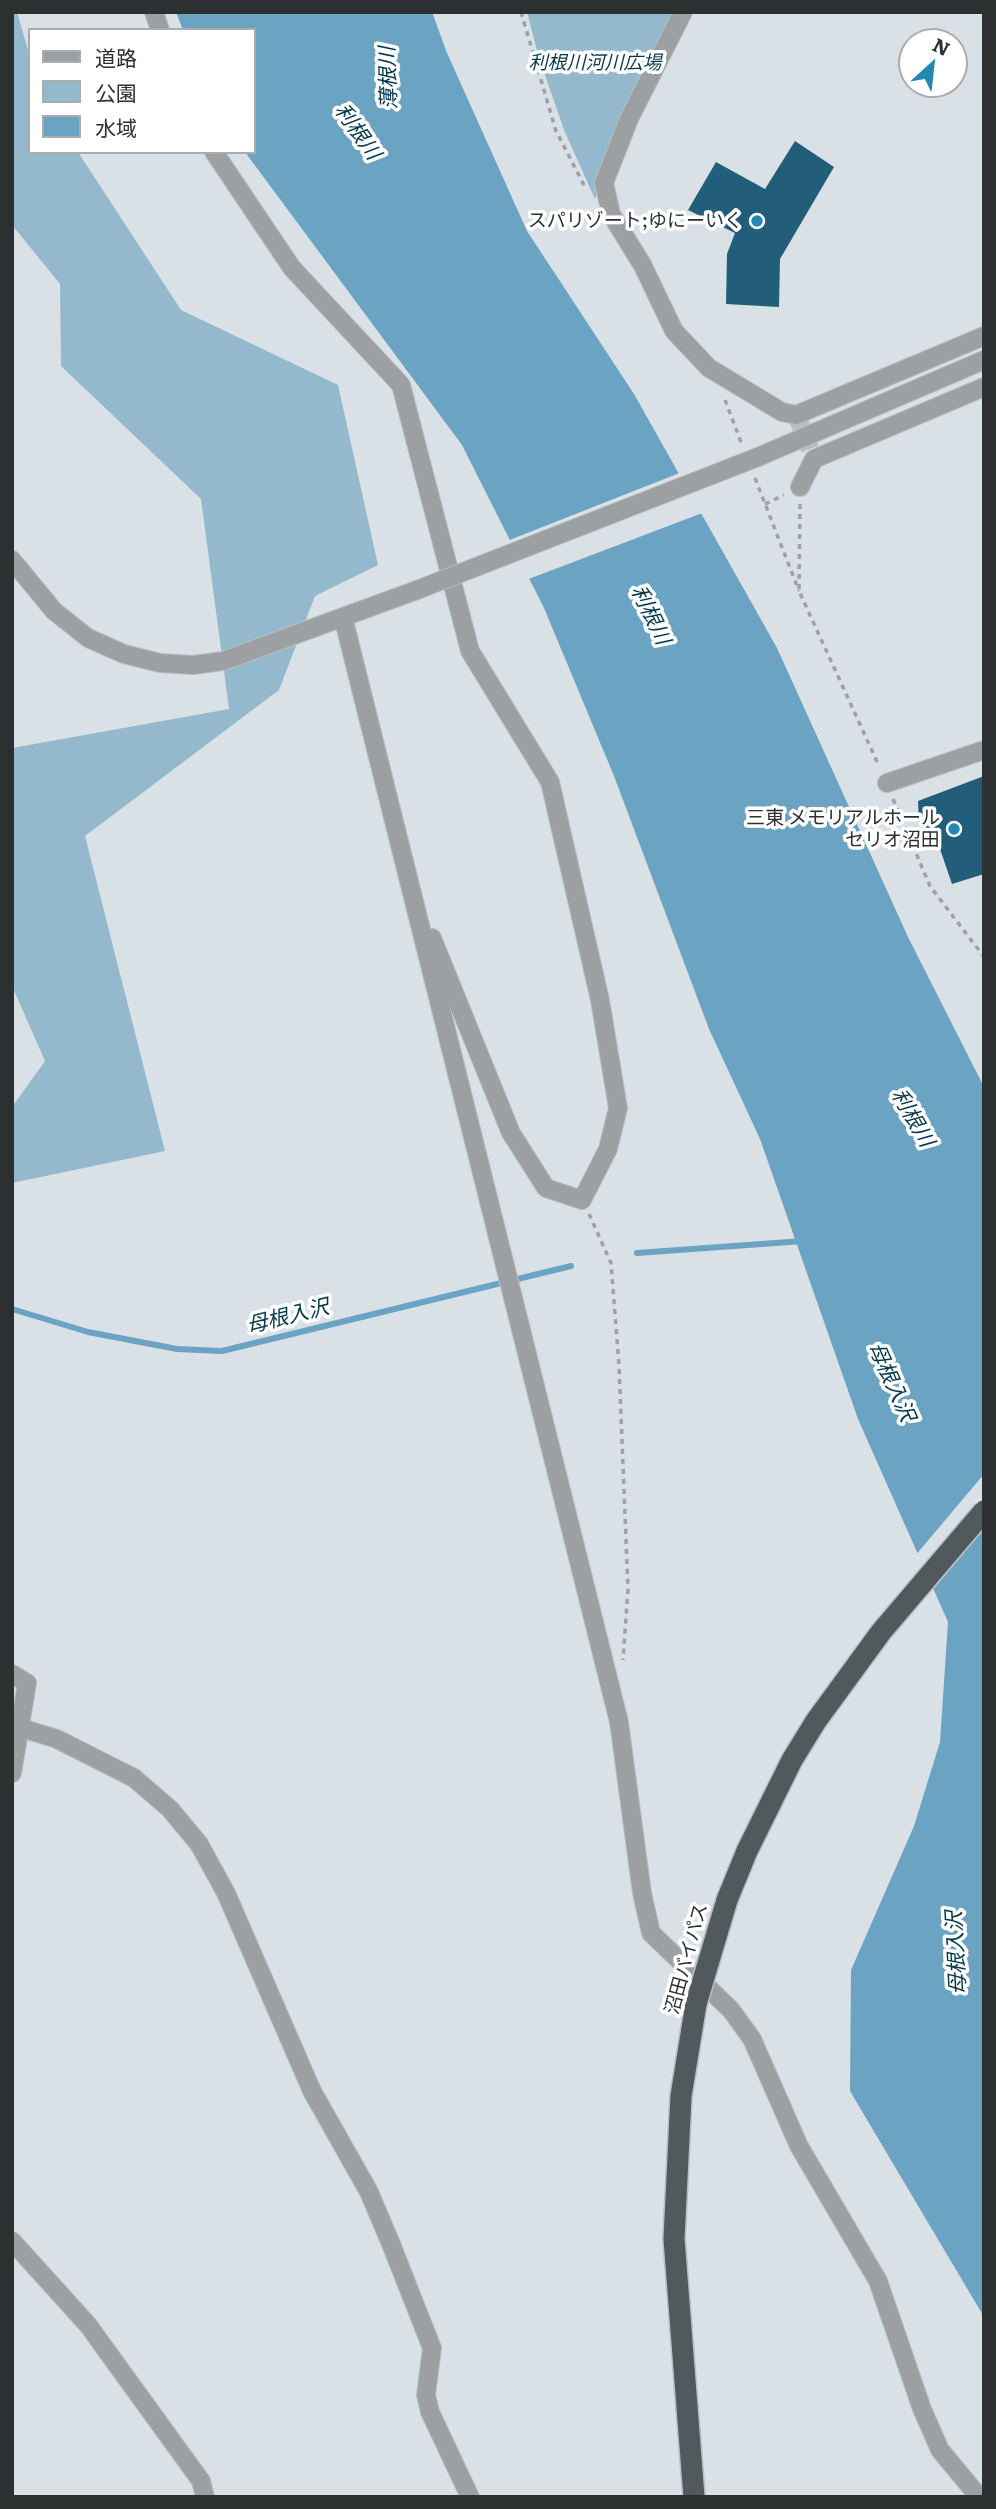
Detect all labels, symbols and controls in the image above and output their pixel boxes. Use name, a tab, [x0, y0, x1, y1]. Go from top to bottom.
legend	[28, 28, 256, 154]
north arrow	[898, 28, 968, 98]
text: N	[928, 30, 955, 62]
text: 道路	[95, 41, 137, 72]
water label: 薄根川	[375, 46, 403, 110]
park label: 利根川河川広場	[529, 52, 661, 74]
text: 公園	[95, 76, 137, 107]
water label: 利根川	[329, 99, 385, 165]
text: 水域	[95, 111, 137, 142]
place label: スパリゾート;ゆにーいく	[528, 210, 743, 232]
marker: スパリゾート;ゆにーいく	[749, 213, 765, 229]
water label: 利根川	[625, 581, 675, 649]
place label: 三東 メモリアルホール セリオ沼田	[746, 807, 940, 851]
marker: 三東 メモリアルホール セリオ沼田	[946, 821, 962, 837]
water label: 利根川	[885, 1084, 939, 1152]
water label: 母根入沢	[244, 1295, 332, 1339]
water label: 母根入沢	[862, 1339, 920, 1425]
street label: 沼田バイパス	[661, 1901, 713, 2017]
water label: 母根入沢	[942, 1910, 972, 1996]

